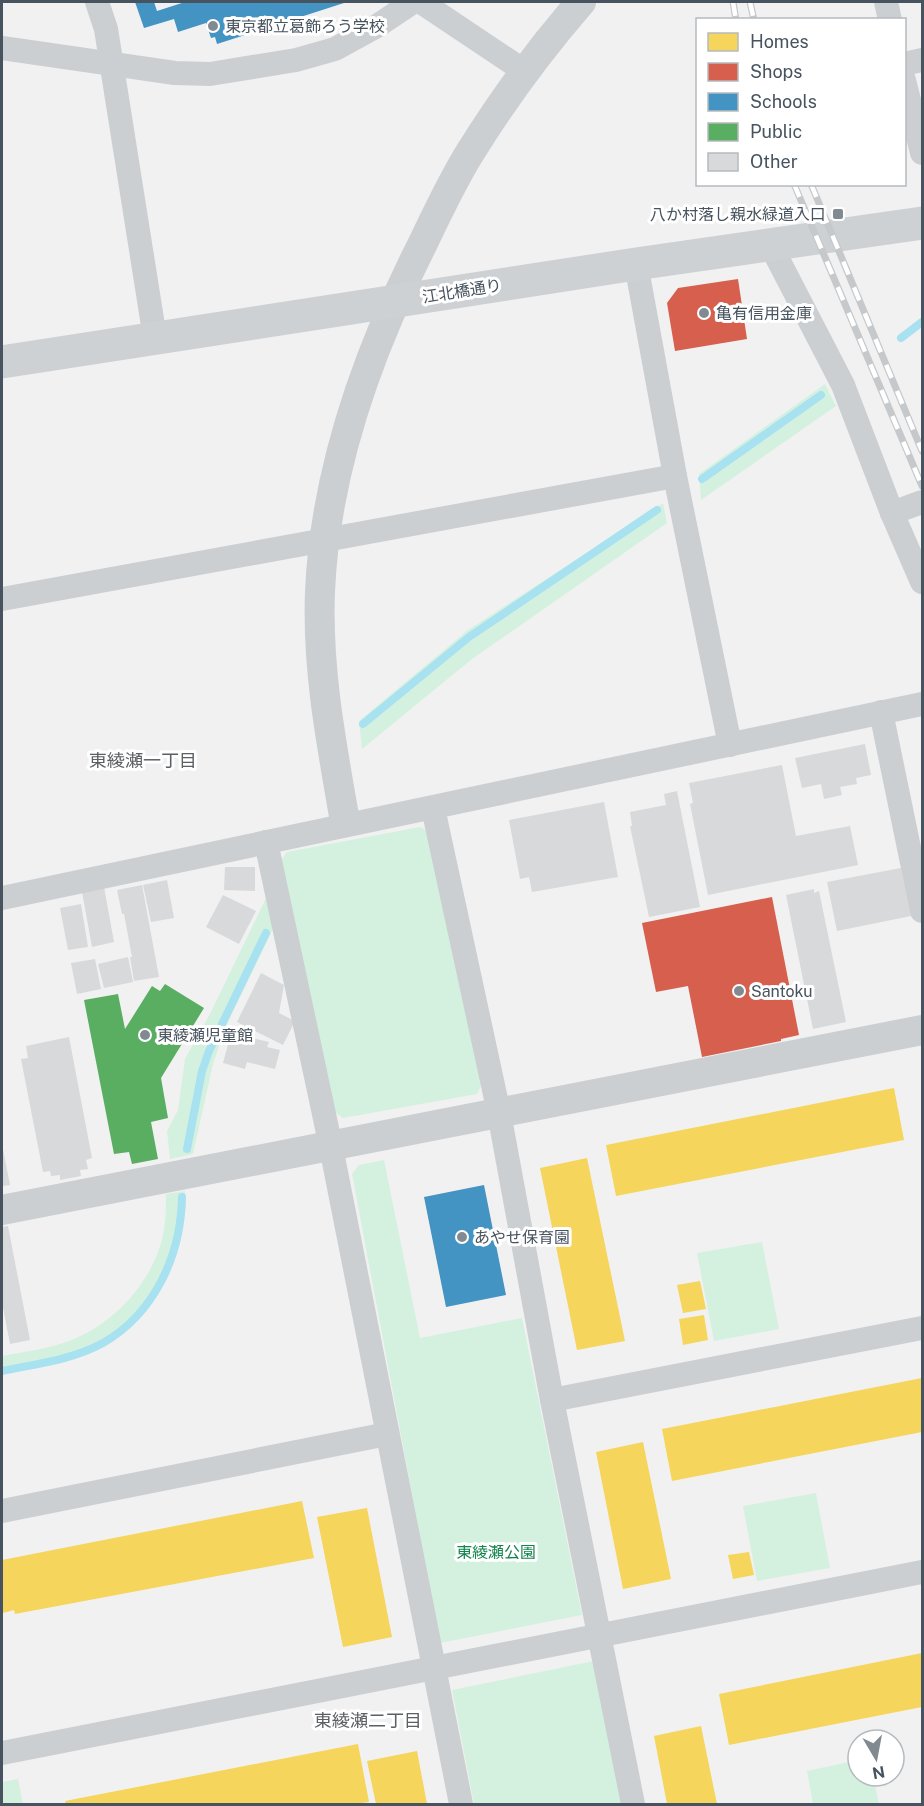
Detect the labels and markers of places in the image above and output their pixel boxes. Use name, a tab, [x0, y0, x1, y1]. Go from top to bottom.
place label: 東京都立葛飾ろう学校	[225, 17, 385, 36]
marker: 東京都立葛飾ろう学校	[206, 19, 220, 33]
place label: 八か村落し親水緑道入口	[650, 205, 826, 224]
marker: 八か村落し親水緑道入口	[831, 207, 845, 221]
place label: 亀有信用金庫	[716, 304, 812, 323]
marker: 亀有信用金庫	[697, 306, 711, 320]
place label: Santoku	[751, 982, 813, 1001]
marker: Santoku	[732, 984, 746, 998]
place label: 東綾瀬児童館	[157, 1026, 253, 1045]
marker: 東綾瀬児童館	[138, 1028, 152, 1042]
place label: あやせ保育園	[474, 1228, 570, 1247]
marker: あやせ保育園	[455, 1230, 469, 1244]

